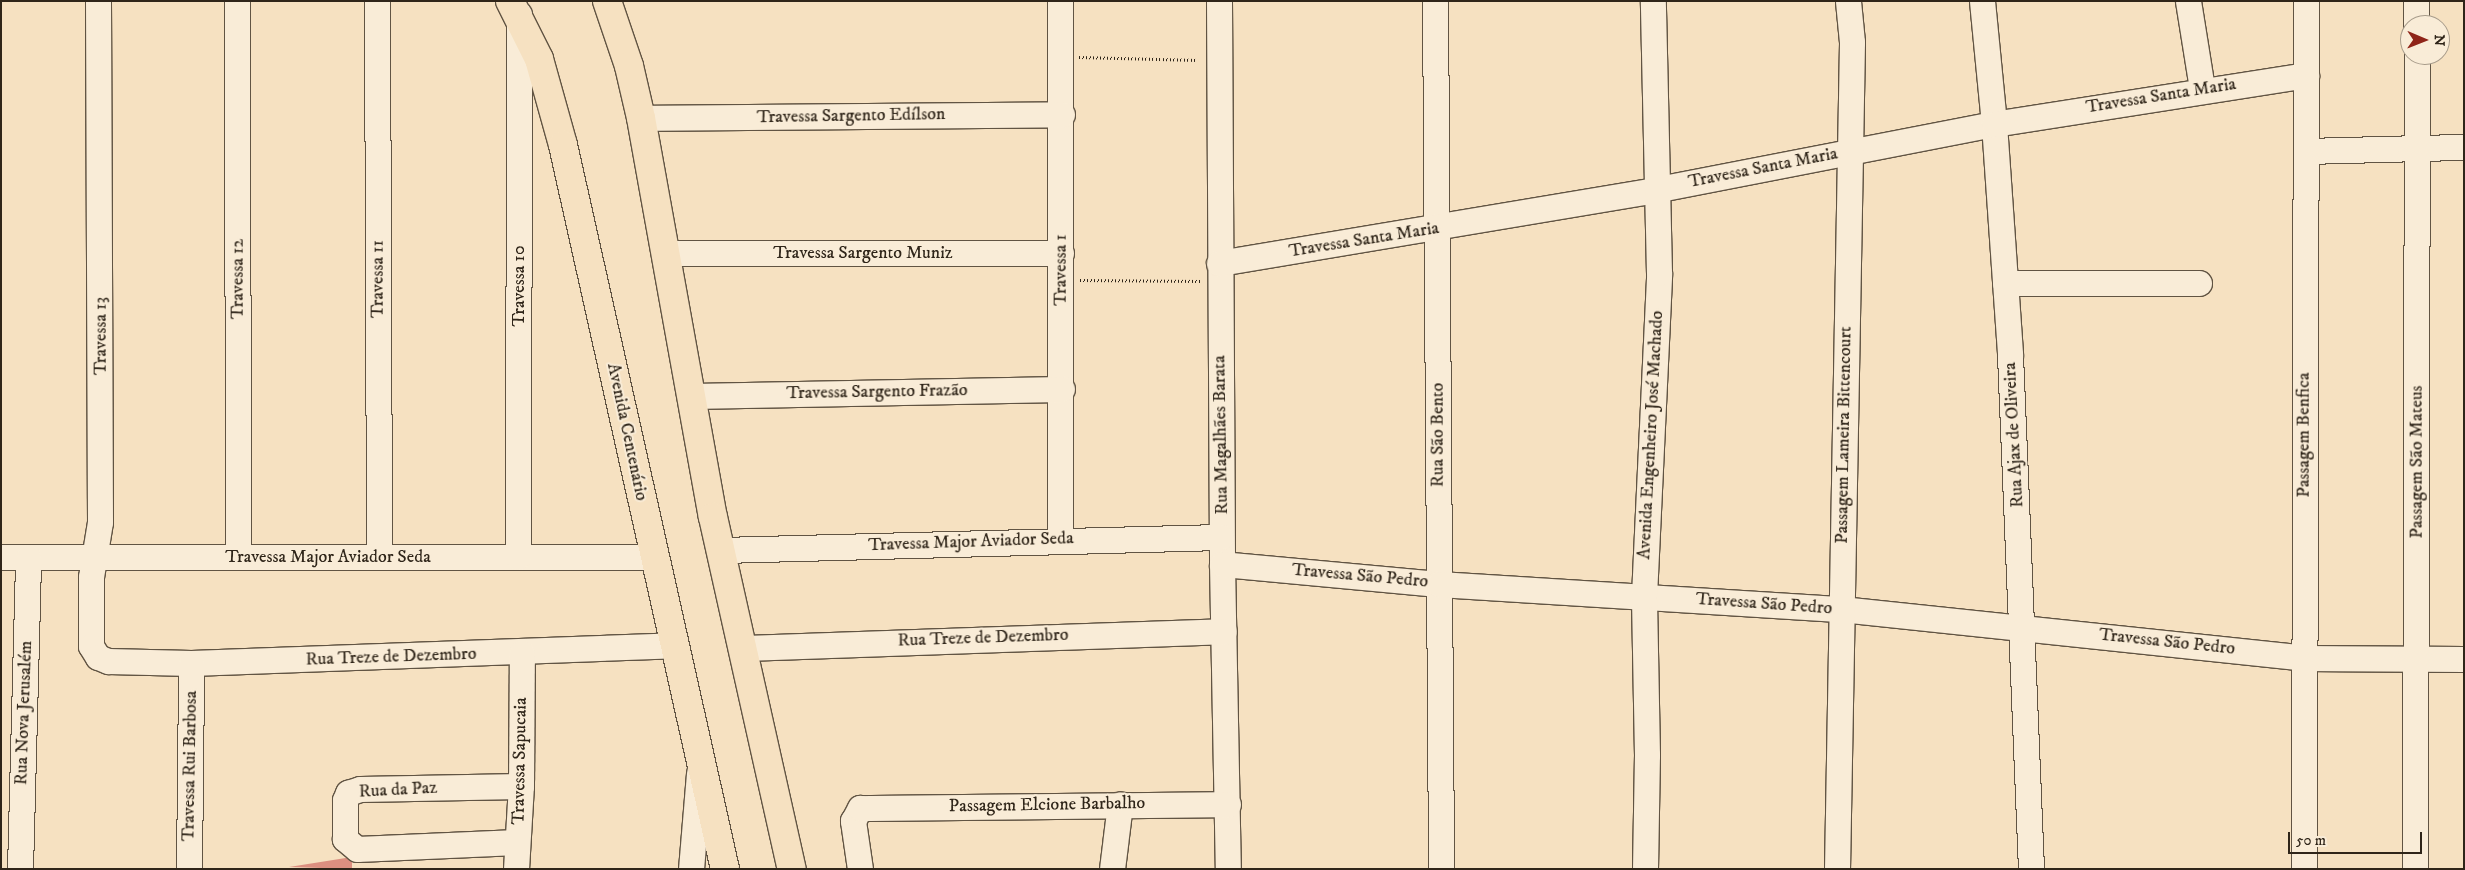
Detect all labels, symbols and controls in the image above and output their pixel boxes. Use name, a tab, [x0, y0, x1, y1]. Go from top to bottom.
north arrow	[2400, 15, 2450, 65]
text: N	[2430, 34, 2448, 46]
street label: Travessa Santa Maria	[2084, 73, 2238, 119]
street label: Travessa Sargento Edílson	[757, 104, 945, 128]
street label: Travessa Santa Maria	[1686, 143, 1840, 193]
street label: Travessa Santa Maria	[1287, 217, 1441, 263]
street label: Travessa 1	[1050, 234, 1072, 306]
street label: Travessa 12	[227, 239, 249, 319]
street label: Travessa 11	[367, 240, 389, 318]
street label: Travessa Sargento Muniz	[773, 242, 953, 264]
street label: Travessa 10	[508, 245, 530, 327]
street label: Travessa 13	[90, 297, 112, 375]
street label: Avenida Engenheiro José Machado	[1634, 310, 1668, 560]
street label: Passagem Lameira Bittencourt	[1831, 326, 1857, 544]
street label: Rua Magalhães Barata	[1209, 355, 1233, 515]
street label: Avenida Centenário	[602, 361, 652, 503]
street label: Rua Ajax de Oliveira	[1999, 362, 2029, 508]
street label: Passagem Benfica	[2293, 372, 2315, 498]
street label: Travessa Sargento Frazão	[786, 380, 968, 404]
street label: Rua São Bento	[1427, 383, 1449, 487]
street label: Passagem São Mateus	[2406, 385, 2428, 539]
street label: Travessa Major Aviador Seda	[868, 528, 1074, 556]
street label: Travessa Major Aviador Seda	[225, 546, 431, 568]
street label: Travessa São Pedro	[1291, 559, 1429, 593]
street label: Travessa São Pedro	[1695, 588, 1833, 620]
street label: Rua Treze de Dezembro	[897, 624, 1069, 652]
street label: Travessa São Pedro	[2098, 624, 2236, 660]
street label: Rua Nova Jerusalém	[11, 640, 37, 786]
street label: Rua Treze de Dezembro	[305, 643, 477, 671]
street label: Travessa Rui Barbosa	[178, 690, 202, 842]
street label: Travessa Sapucaia	[508, 697, 532, 825]
street label: Rua da Paz	[358, 777, 438, 803]
street label: Passagem Elcione Barbalho	[949, 792, 1145, 818]
scale bar	[2290, 822, 2424, 854]
text: 50 m	[2296, 831, 2326, 850]

